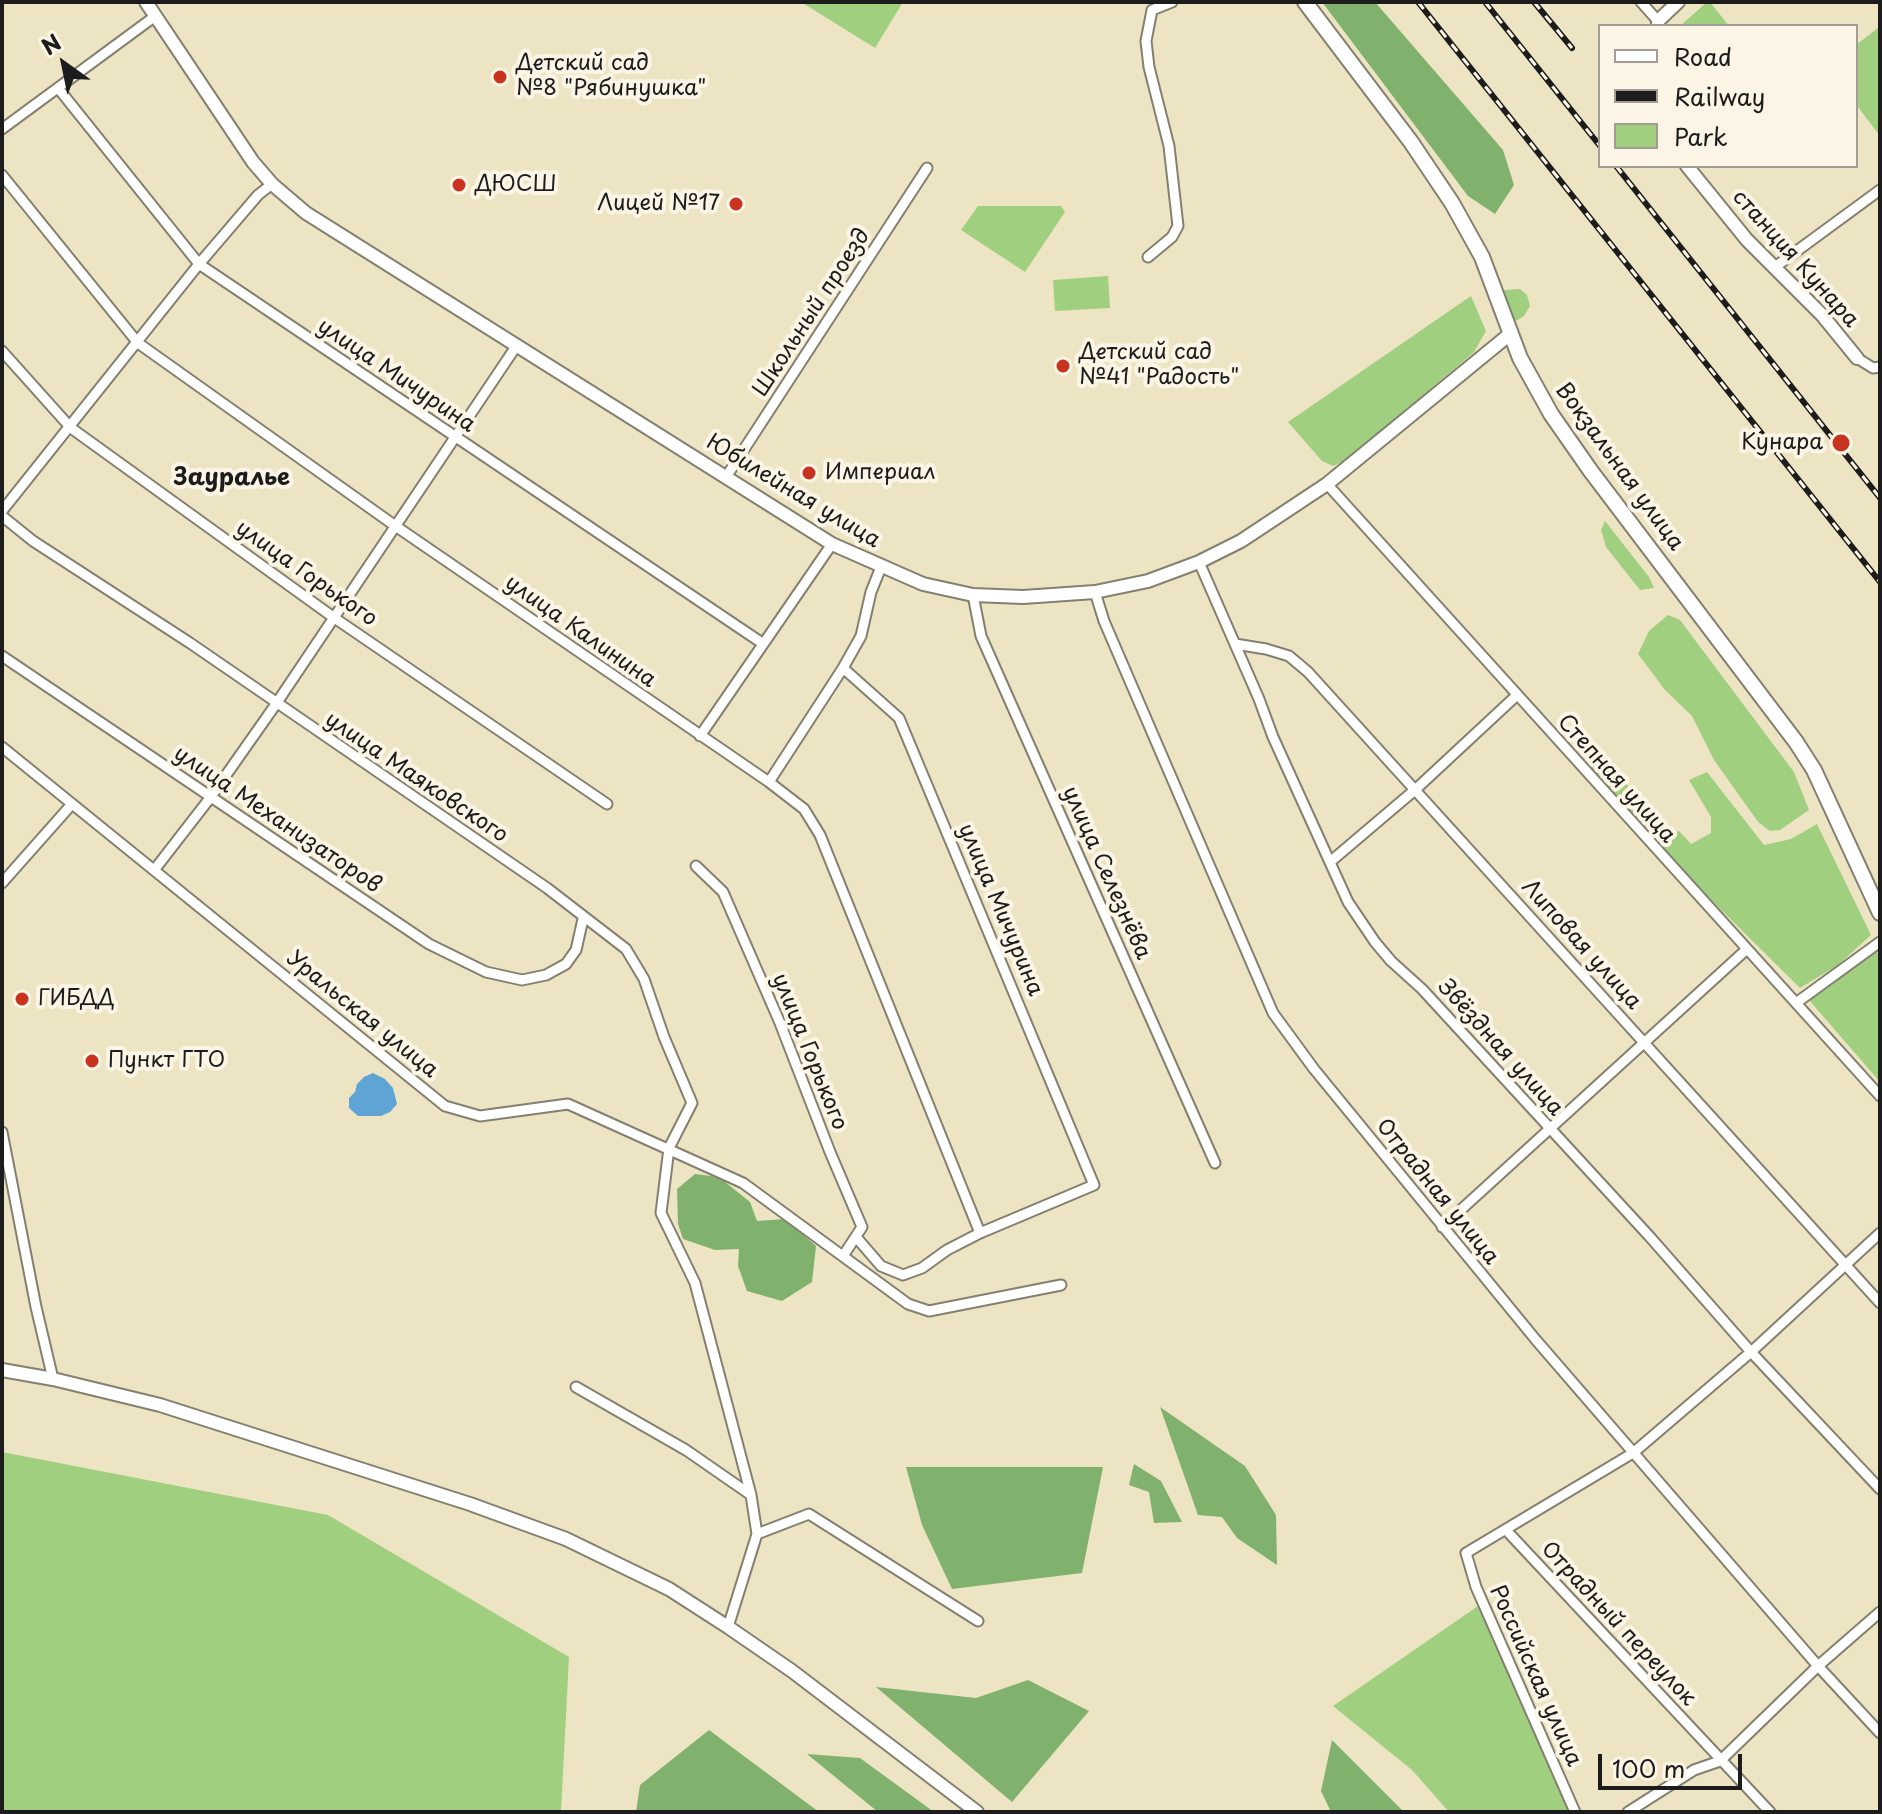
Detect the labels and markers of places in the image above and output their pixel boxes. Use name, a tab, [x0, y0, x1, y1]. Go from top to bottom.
place label: Детский сад №8 "Рябинушка"	[516, 51, 706, 102]
marker: Детский сад №8 "Рябинушка"	[491, 68, 509, 86]
place label: ДЮСШ	[475, 172, 557, 198]
marker: ДЮСШ	[450, 176, 468, 194]
place label: Лицей №17	[597, 191, 720, 217]
marker: Лицей №17	[727, 195, 745, 213]
place label: Детский сад №41 "Радость"	[1079, 340, 1239, 392]
marker: Детский сад №41 "Радость"	[1054, 357, 1072, 375]
place label: Кунара	[1741, 430, 1823, 456]
marker: Кунара	[1830, 432, 1852, 454]
place label: Империал	[825, 460, 935, 486]
marker: Империал	[800, 464, 818, 482]
place label: ГИБДД	[38, 986, 115, 1012]
marker: ГИБДД	[13, 990, 31, 1008]
place label: Пункт ГТО	[108, 1048, 225, 1074]
marker: Пункт ГТО	[83, 1052, 101, 1070]

